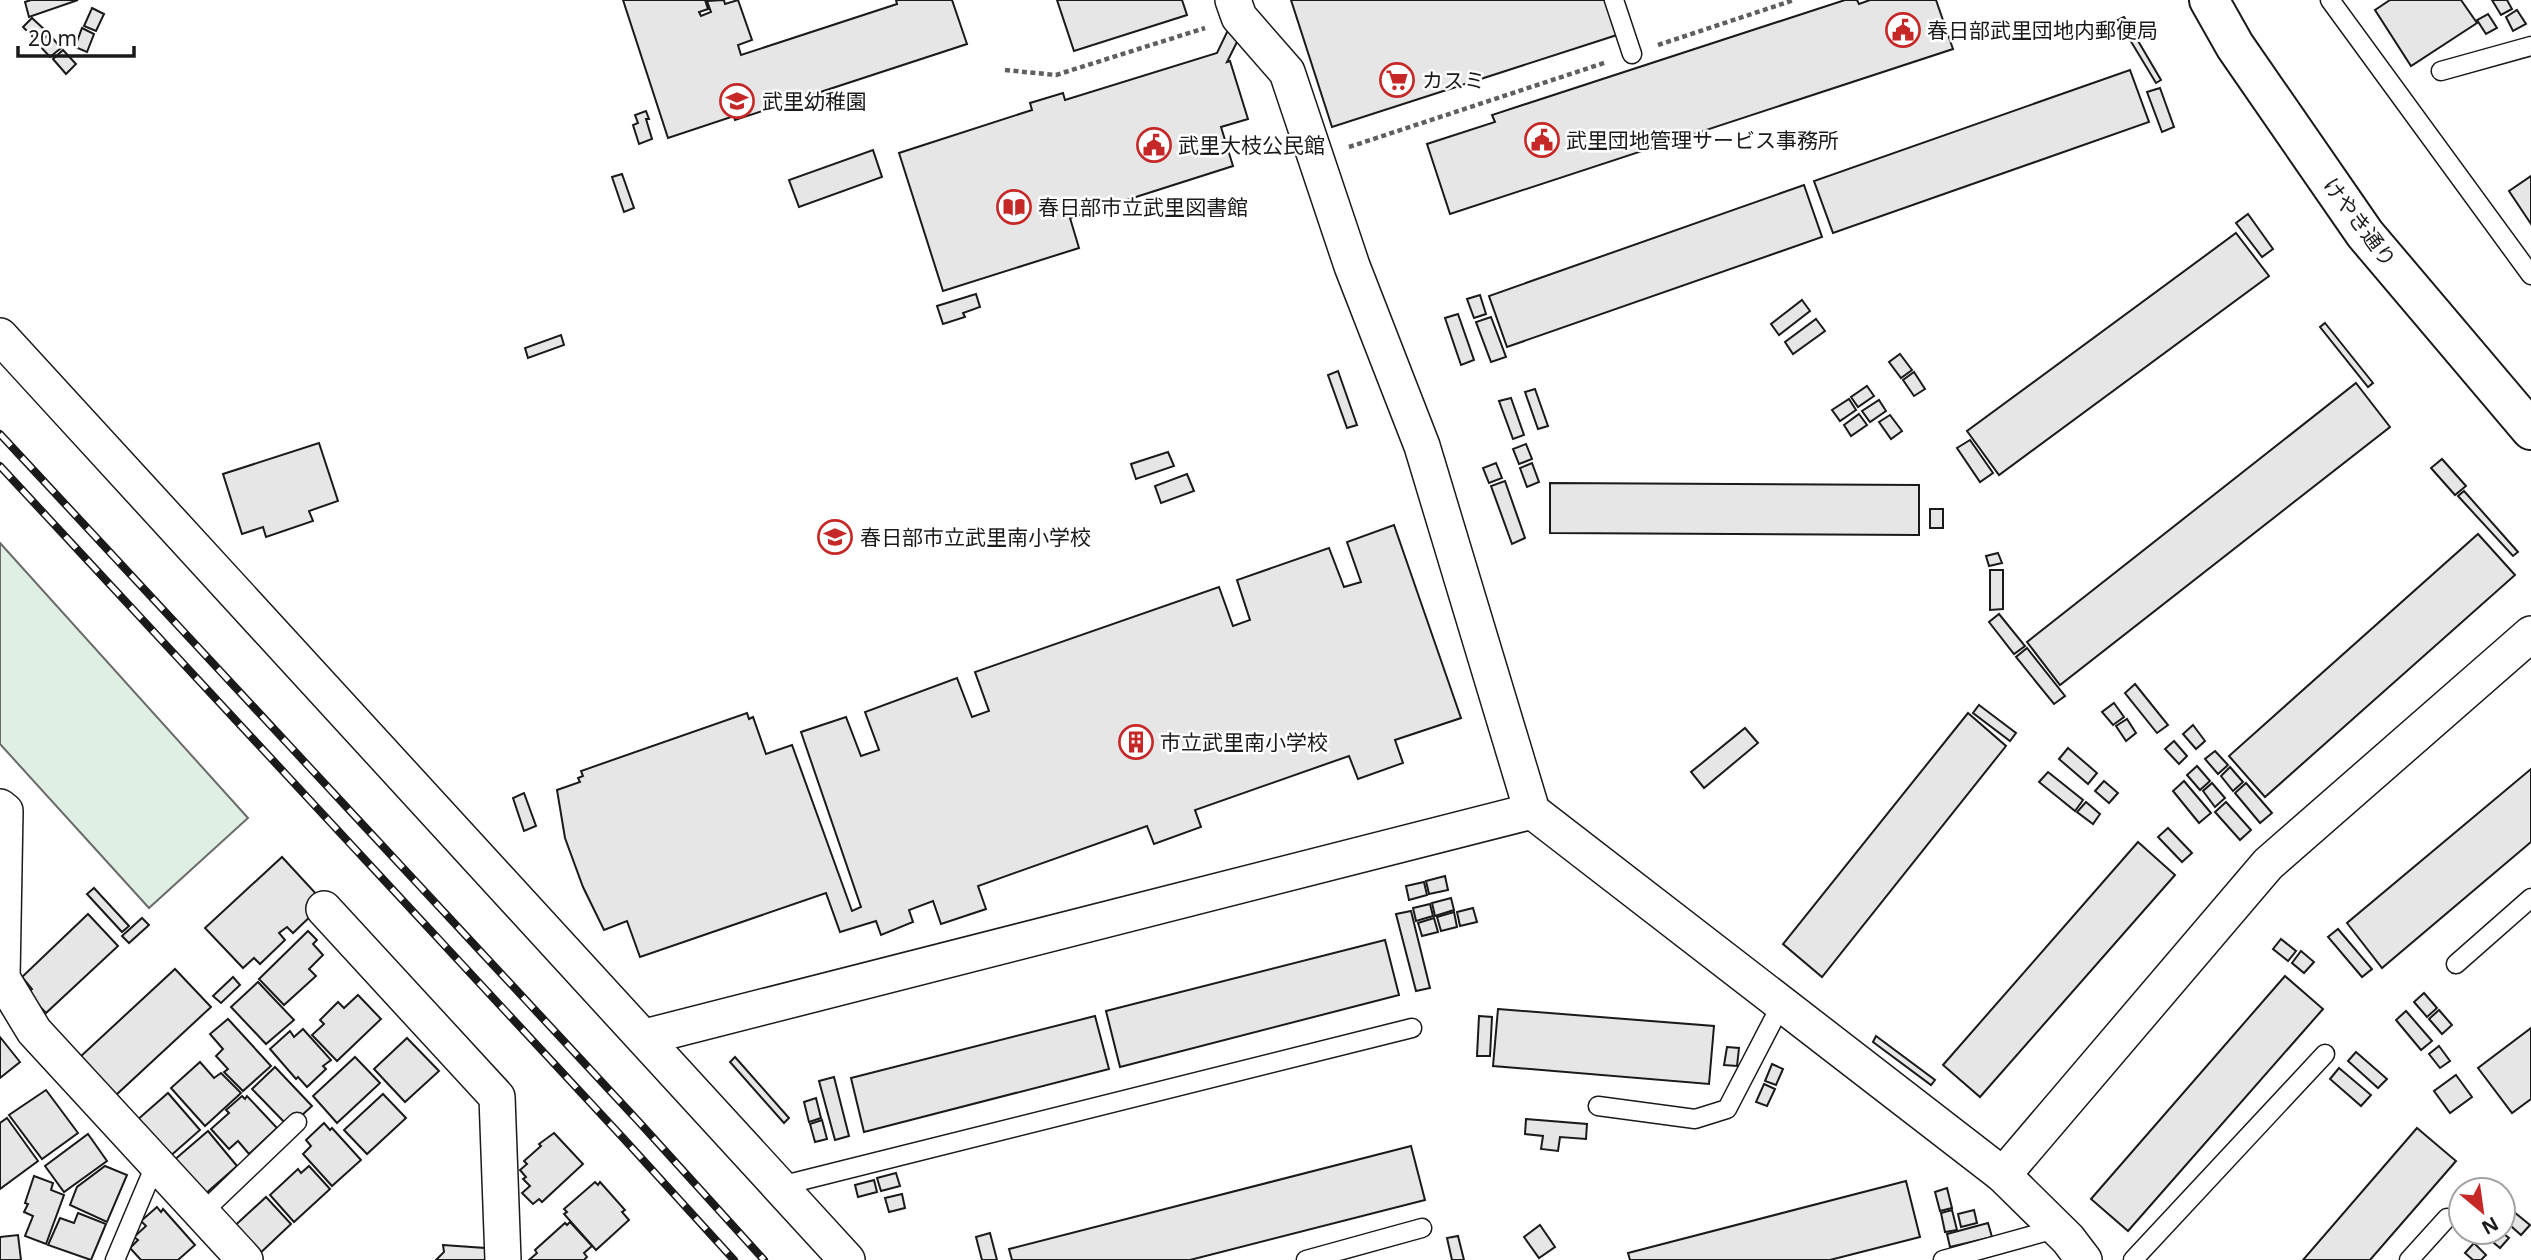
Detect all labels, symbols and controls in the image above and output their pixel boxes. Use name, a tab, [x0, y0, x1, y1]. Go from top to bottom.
public building icon: 春日部武里団地内郵便局	[1884, 11, 1922, 49]
scale bar	[18, 14, 133, 58]
place label: 春日部武里団地内郵便局	[1927, 16, 2158, 44]
text: 20 m	[28, 24, 77, 52]
supermarket icon: カスミ	[1378, 61, 1416, 99]
place label: カスミ	[1422, 66, 1485, 94]
school or university icon: 武里幼稚園	[718, 82, 756, 120]
place label: 武里幼稚園	[762, 87, 867, 115]
public building icon: 武里団地管理サービス事務所	[1523, 121, 1561, 159]
public building icon: 武里大枝公民館	[1135, 126, 1173, 164]
place label: 武里団地管理サービス事務所	[1566, 126, 1839, 154]
place label: 武里大枝公民館	[1178, 131, 1325, 159]
street label: けやき通り	[2317, 172, 2403, 272]
library icon: 春日部市立武里図書館	[995, 188, 1033, 226]
place label: 春日部市立武里図書館	[1038, 193, 1248, 221]
school or university icon: 春日部市立武里南小学校	[816, 518, 854, 556]
place label: 春日部市立武里南小学校	[860, 523, 1091, 551]
building icon: 市立武里南小学校	[1117, 723, 1155, 761]
place label: 市立武里南小学校	[1160, 728, 1328, 756]
north arrow	[2447, 1176, 2517, 1246]
text: N	[2477, 1211, 2503, 1241]

